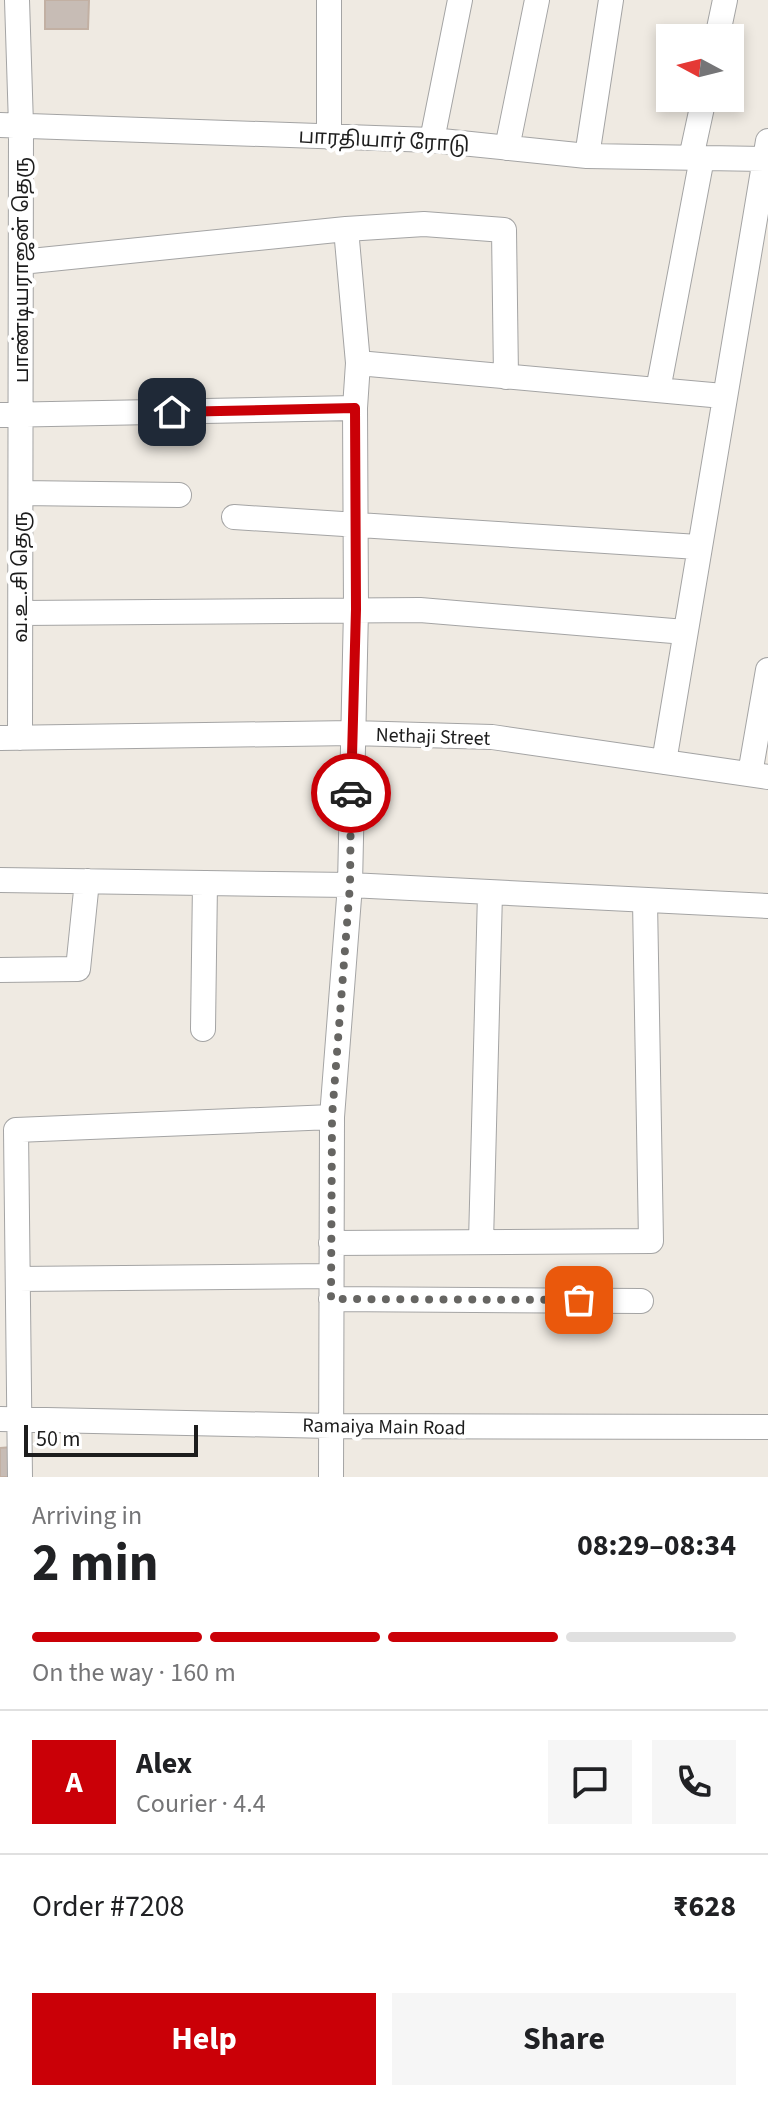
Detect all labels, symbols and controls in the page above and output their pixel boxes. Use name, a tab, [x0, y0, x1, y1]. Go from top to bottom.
north arrow	[656, 24, 744, 112]
map controls	[656, 24, 744, 112]
street label: பாரதியார் ரோடு	[298, 123, 470, 159]
street label: பாண்டியராஜன் தெரு	[8, 157, 36, 383]
pin	[138, 378, 206, 446]
icon: home	[150, 390, 194, 434]
street label: வ.உ.சி தெரு	[7, 511, 35, 643]
street label: Nethaji Street	[375, 721, 491, 753]
courier	[311, 753, 391, 833]
icon: car	[329, 771, 373, 815]
pin	[545, 1266, 613, 1334]
icon: bag	[557, 1278, 601, 1322]
street label: Ramaiya Main Road	[302, 1412, 466, 1442]
scale bar	[24, 1421, 198, 1457]
text: 50 m	[36, 1423, 81, 1455]
text: Arriving in	[32, 1497, 142, 1534]
text: 08:29–08:34	[577, 1524, 736, 1567]
text: 2 min	[32, 1527, 159, 1601]
text: On the way · 160 m	[32, 1654, 236, 1691]
button: chat	[548, 1740, 632, 1824]
button: phone	[652, 1740, 736, 1824]
text: Alex	[136, 1742, 192, 1785]
text: A	[65, 1761, 83, 1804]
text: Courier · 4.4	[136, 1785, 266, 1822]
text: Order #7208	[32, 1885, 185, 1928]
text: ₹628	[673, 1885, 736, 1928]
button: Help	[32, 1993, 376, 2085]
button: Share	[392, 1993, 736, 2085]

